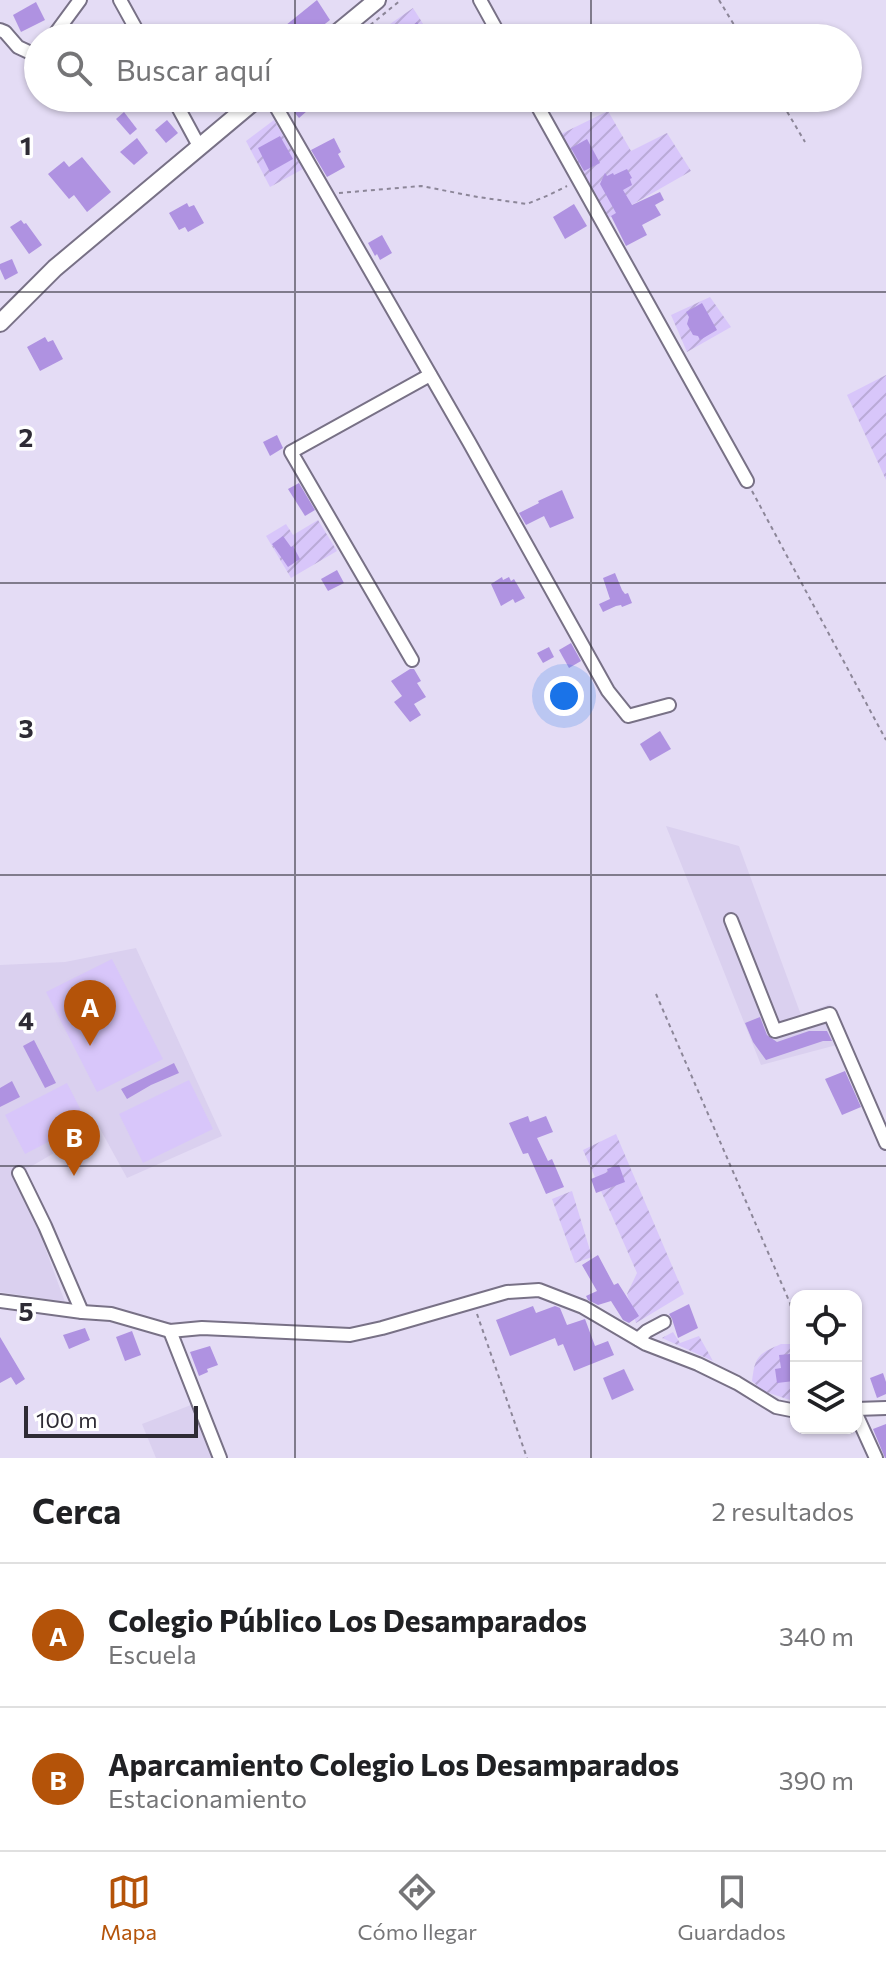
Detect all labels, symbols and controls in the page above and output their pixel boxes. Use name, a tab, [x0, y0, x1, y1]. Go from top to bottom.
search box	[24, 24, 862, 112]
icon: search	[52, 46, 96, 90]
text: Buscar aquí	[116, 50, 272, 87]
text: 1	[20, 129, 32, 160]
text: 2	[19, 421, 33, 452]
your location	[544, 676, 584, 716]
text: 3	[18, 712, 34, 743]
pin: A	[64, 980, 116, 1046]
text: 4	[18, 1004, 34, 1035]
pin: B	[48, 1110, 100, 1176]
map controls	[790, 1290, 862, 1434]
button: locate	[790, 1290, 862, 1362]
text: 5	[18, 1295, 34, 1326]
button: layers	[790, 1362, 862, 1434]
scale bar	[24, 1402, 198, 1438]
text: 100 m	[36, 1406, 98, 1433]
text: Cerca	[32, 1489, 121, 1531]
text: 2 resultados	[712, 1495, 854, 1526]
text: Colegio Público Los Desamparados	[108, 1601, 587, 1638]
text: A	[49, 1620, 67, 1651]
text: 340 m	[779, 1620, 854, 1651]
text: Escuela	[108, 1638, 197, 1669]
text: Aparcamiento Colegio Los Desamparados	[108, 1745, 679, 1782]
text: B	[49, 1764, 67, 1795]
text: 390 m	[779, 1764, 854, 1795]
text: Estacionamiento	[108, 1782, 307, 1813]
tab: Mapa	[100, 1870, 157, 1945]
tab: Cómo llegar	[358, 1870, 477, 1945]
tab: Guardados	[678, 1870, 786, 1945]

